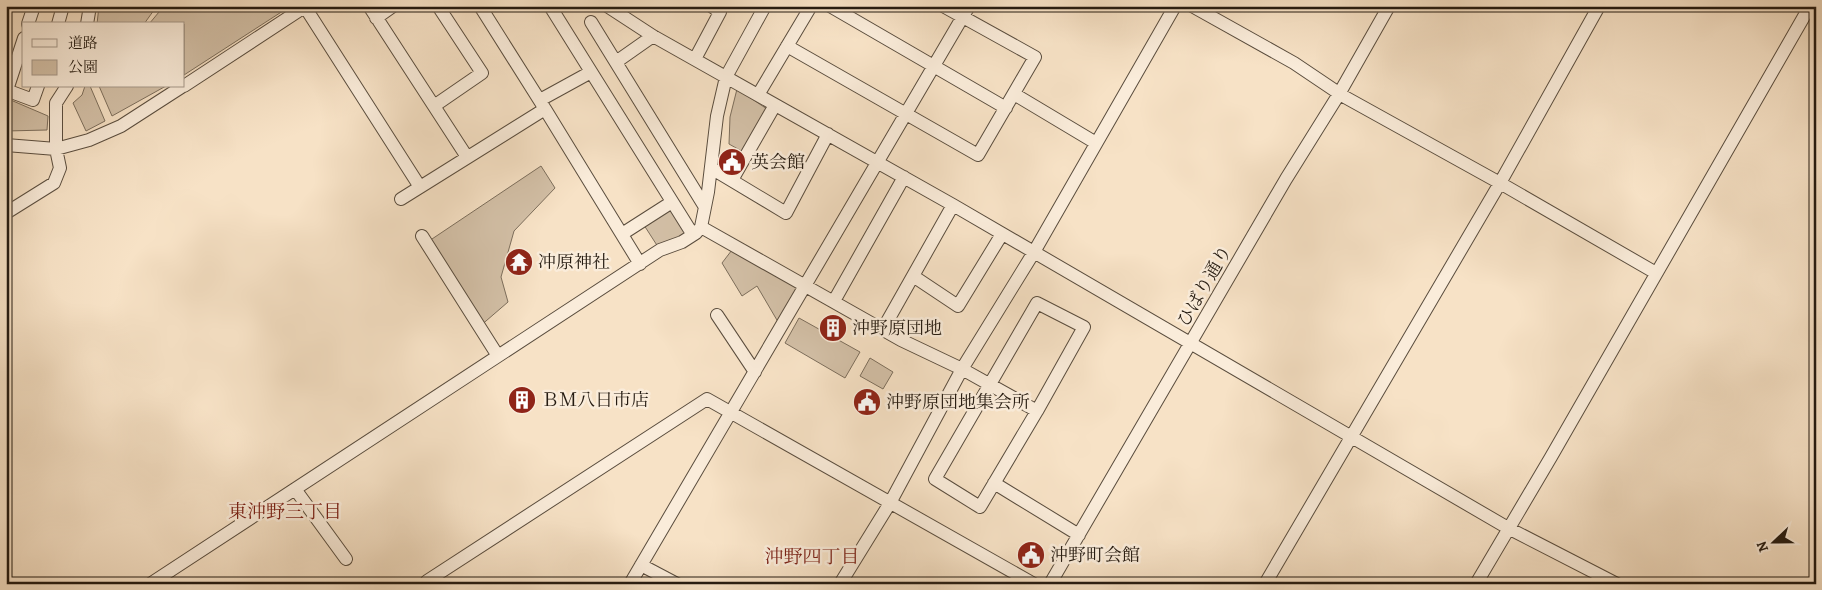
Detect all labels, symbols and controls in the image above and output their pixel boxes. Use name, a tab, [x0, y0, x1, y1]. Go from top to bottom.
legend	[22, 22, 185, 88]
text: 道路	[68, 33, 98, 53]
text: 公園	[68, 57, 98, 77]
public building icon: 英会館	[717, 147, 747, 177]
place label: 英会館	[751, 150, 805, 174]
street label: ひばり通り	[1171, 241, 1237, 331]
temple icon: 冲原神社	[504, 247, 534, 277]
place label: 冲原神社	[538, 250, 610, 274]
building icon: 沖野原団地	[818, 313, 848, 343]
place label: 沖野原団地	[852, 316, 942, 340]
building icon: ＢＭ八日市店	[507, 385, 537, 415]
public building icon: 沖野原団地集会所	[852, 387, 882, 417]
place label: ＢＭ八日市店	[541, 388, 649, 412]
place label: 沖野原団地集会所	[886, 390, 1030, 414]
district label: 東沖野三丁目	[228, 499, 342, 525]
north arrow	[1750, 518, 1800, 568]
text: N	[1752, 538, 1773, 555]
public building icon: 沖野町会館	[1016, 540, 1046, 570]
place label: 沖野町会館	[1050, 543, 1140, 567]
district label: 沖野四丁目	[764, 544, 860, 570]

